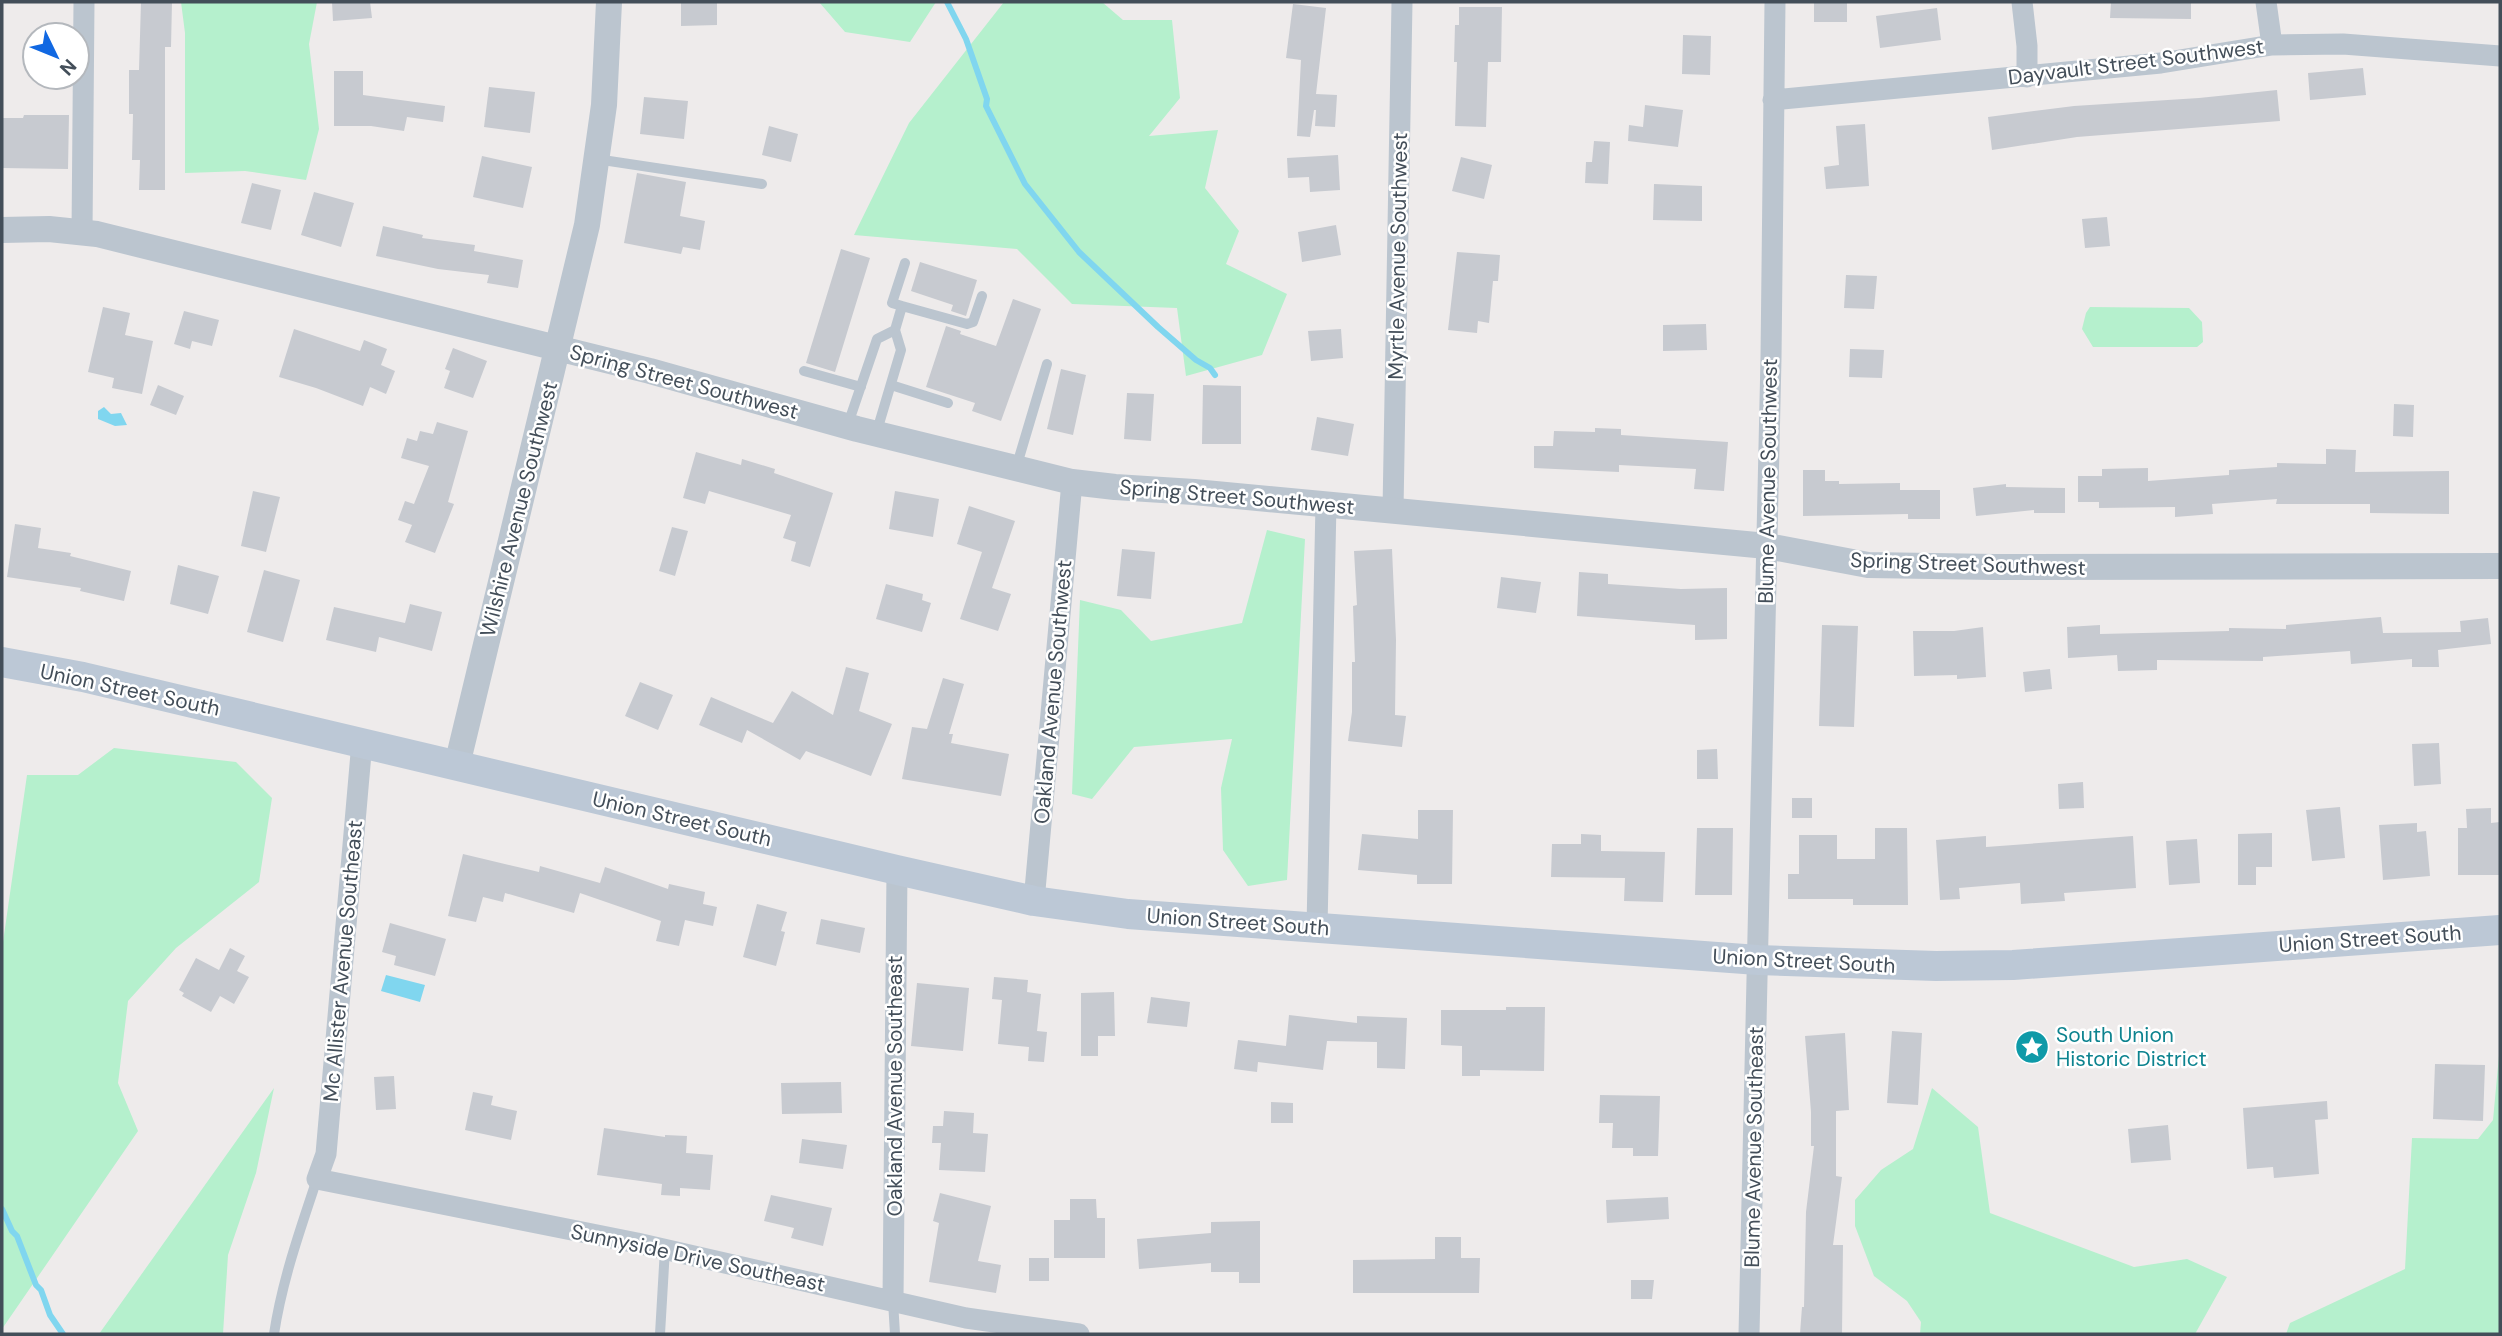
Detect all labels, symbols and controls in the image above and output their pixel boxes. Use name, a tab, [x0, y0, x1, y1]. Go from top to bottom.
north arrow	[21, 21, 91, 91]
street label: Dayvault Street Southwest	[2006, 32, 2266, 92]
text: N	[54, 54, 82, 81]
street label: Myrtle Avenue Southwest	[1382, 132, 1414, 380]
street label: Spring Street Southwest	[567, 338, 801, 426]
street label: Blume Avenue Southwest	[1752, 358, 1784, 604]
street label: Wilshire Avenue Southwest	[474, 378, 564, 640]
street label: Spring Street Southwest	[1119, 473, 1355, 521]
street label: Spring Street Southwest	[1850, 546, 2086, 582]
street label: Oakland Avenue Southwest	[1028, 559, 1078, 825]
street label: Union Street South	[38, 657, 222, 723]
street label: Union Street South	[590, 785, 774, 853]
street label: Mc Allister Avenue Southeast	[317, 819, 369, 1103]
street label: Union Street South	[1146, 902, 1330, 942]
street label: Union Street South	[2278, 919, 2462, 959]
street label: Union Street South	[1712, 942, 1896, 980]
street label: Oakland Avenue Southeast	[881, 956, 909, 1216]
place label: South Union Historic District	[2056, 1021, 2207, 1073]
street label: Blume Avenue Southeast	[1738, 1026, 1770, 1268]
place icon: South Union Historic District	[2013, 1028, 2051, 1066]
street label: Sunnyside Drive Southeast	[568, 1217, 828, 1299]

